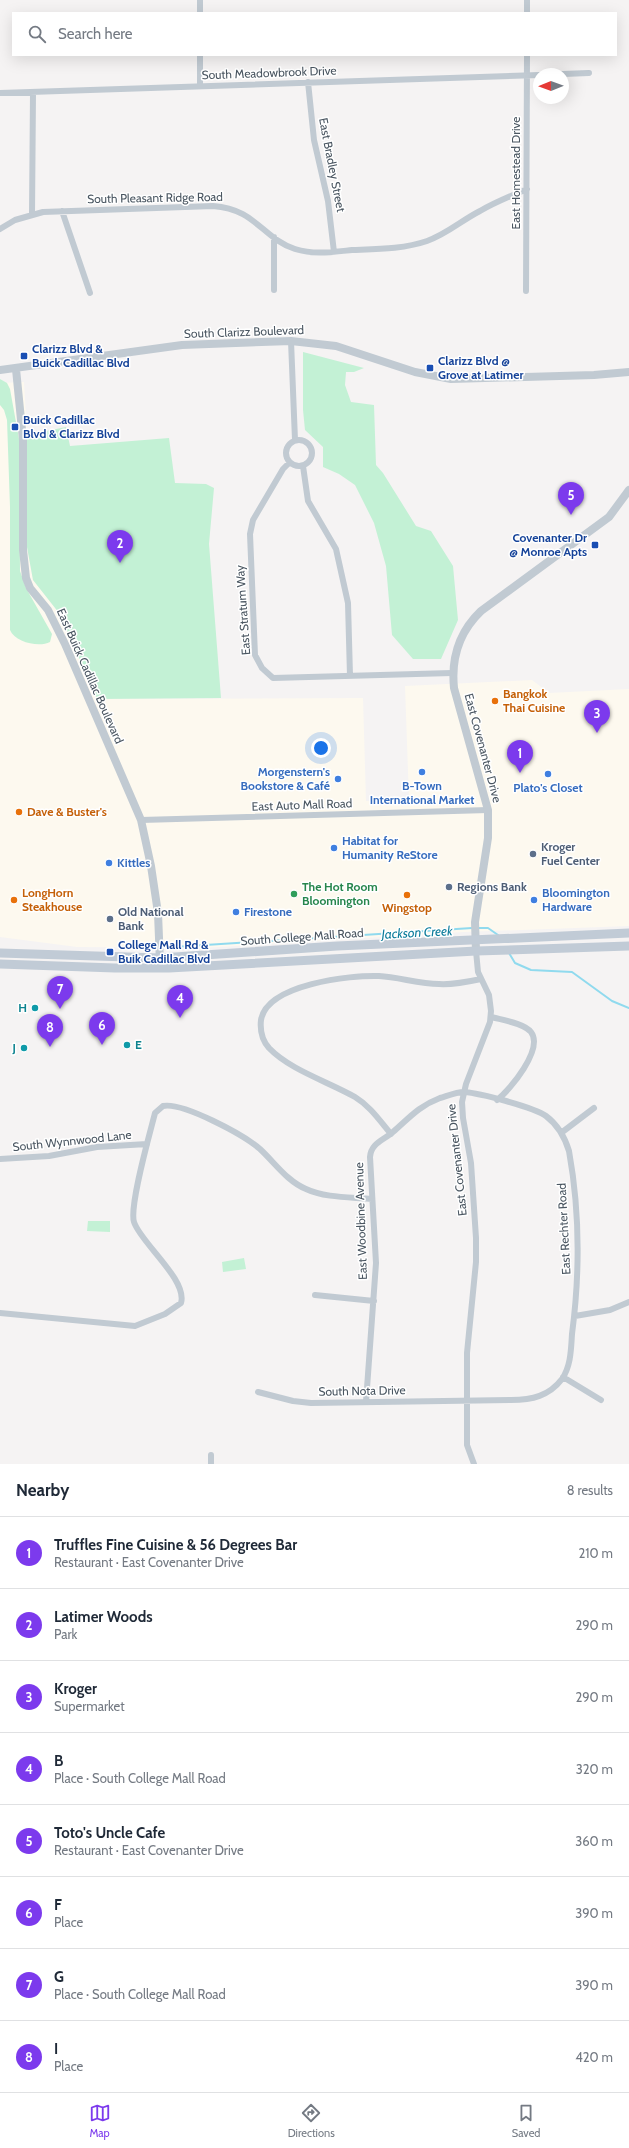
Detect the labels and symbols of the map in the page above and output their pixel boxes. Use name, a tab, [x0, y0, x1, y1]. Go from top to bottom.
street label: South Meadowbrook Drive	[201, 63, 337, 82]
north arrow	[533, 68, 569, 104]
street label: East Bradley Street	[316, 116, 349, 213]
street label: East Homestead Drive	[508, 117, 523, 229]
street label: South Pleasant Ridge Road	[87, 189, 223, 206]
street label: South Clarizz Boulevard	[184, 322, 304, 341]
place label: Clarizz Blvd & Buick Cadillac Blvd	[32, 341, 130, 370]
marker: Clarizz Blvd & Buick Cadillac Blvd	[19, 351, 29, 361]
place label: Clarizz Blvd @ Grove at Latimer	[438, 353, 523, 382]
marker: Clarizz Blvd @ Grove at Latimer	[425, 363, 435, 373]
place label: Buick Cadillac Blvd & Clarizz Blvd	[23, 412, 120, 441]
marker: Buick Cadillac Blvd & Clarizz Blvd	[10, 422, 20, 432]
pin: 5	[558, 482, 584, 515]
pin: 2	[107, 530, 133, 563]
place label: Covenanter Dr @ Monroe Apts	[509, 530, 587, 559]
marker: Covenanter Dr @ Monroe Apts	[590, 540, 600, 550]
street label: East Stratum Way	[232, 564, 253, 656]
street label: East Buick Cadillac Boulevard	[54, 606, 127, 746]
place label: Bangkok Thai Cuisine	[503, 686, 565, 715]
street label: East Covenanter Drive	[462, 692, 505, 804]
marker: Bangkok Thai Cuisine	[490, 696, 500, 706]
pin: 3	[584, 700, 610, 733]
your location	[311, 738, 331, 758]
pin: 1	[507, 740, 533, 773]
place label: Morgenstern's Bookstore & Café	[241, 764, 330, 793]
marker: B-Town International Market	[417, 767, 427, 777]
marker: Plato's Closet	[543, 769, 553, 779]
marker: Morgenstern's Bookstore & Café	[333, 774, 343, 784]
place label: B-Town International Market	[370, 778, 474, 807]
place label: Plato's Closet	[513, 780, 583, 795]
street label: East Auto Mall Road	[251, 795, 353, 814]
place label: Dave & Buster's	[27, 804, 107, 819]
marker: Dave & Buster's	[14, 807, 24, 817]
place label: Habitat for Humanity ReStore	[342, 833, 438, 862]
place label: Kroger Fuel Center	[541, 839, 600, 868]
marker: Habitat for Humanity ReStore	[329, 843, 339, 853]
marker: Kroger Fuel Center	[528, 849, 538, 859]
place label: Kittles	[117, 855, 150, 870]
marker: Kittles	[104, 858, 114, 868]
place label: The Hot Room Bloomington	[302, 879, 378, 908]
place label: Regions Bank	[457, 879, 527, 894]
marker: Regions Bank	[444, 882, 454, 892]
place label: LongHorn Steakhouse	[22, 885, 82, 914]
place label: Bloomington Hardware	[542, 885, 610, 914]
marker: The Hot Room Bloomington	[289, 889, 299, 899]
marker: Wingstop	[402, 890, 412, 900]
marker: LongHorn Steakhouse	[9, 895, 19, 905]
marker: Bloomington Hardware	[529, 895, 539, 905]
place label: Wingstop	[382, 900, 432, 915]
place label: Old National Bank	[118, 904, 184, 933]
place label: Firestone	[244, 904, 292, 919]
marker: Firestone	[231, 907, 241, 917]
marker: Old National Bank	[105, 914, 115, 924]
water label: Jackson Creek	[380, 922, 453, 942]
street label: South College Mall Road	[240, 925, 364, 948]
place label: College Mall Rd & Buik Cadillac Blvd	[118, 937, 210, 966]
marker: College Mall Rd & Buik Cadillac Blvd	[105, 947, 115, 957]
pin: 7	[47, 976, 73, 1009]
pin: 4	[167, 985, 193, 1018]
place label: H	[18, 1000, 27, 1015]
marker: H	[30, 1003, 40, 1013]
pin: 6	[89, 1012, 115, 1045]
pin: 8	[37, 1014, 63, 1047]
place label: E	[135, 1037, 142, 1052]
place label: J	[12, 1040, 16, 1055]
marker: E	[122, 1040, 132, 1050]
marker: J	[19, 1043, 29, 1053]
street label: East Covenanter Drive	[443, 1103, 470, 1217]
street label: South Wynnwood Lane	[12, 1127, 132, 1154]
street label: East Woodbine Avenue	[351, 1162, 370, 1280]
street label: East Rechter Road	[554, 1183, 573, 1275]
street label: South Nota Drive	[318, 1382, 406, 1399]

